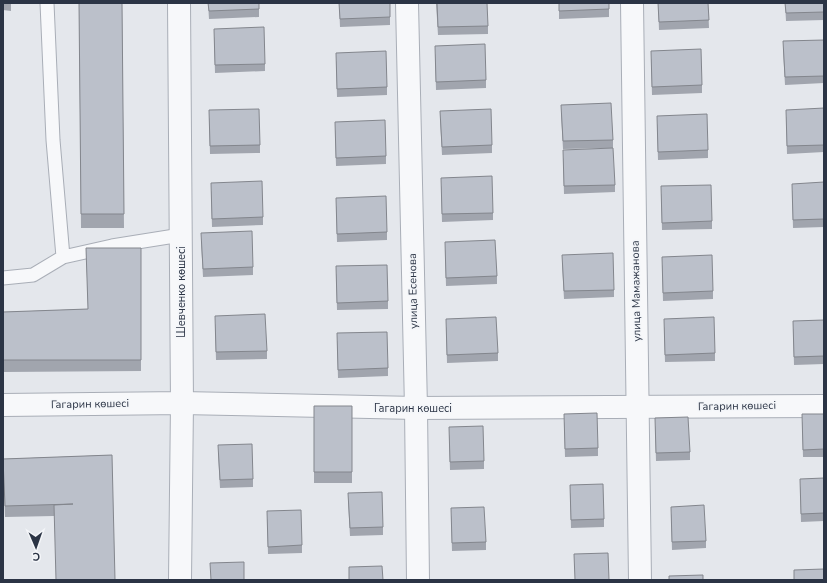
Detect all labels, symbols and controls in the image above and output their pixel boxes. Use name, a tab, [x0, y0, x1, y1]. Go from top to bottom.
street label: улица Мамажанова	[628, 240, 644, 342]
street label: Шевченко көшесі	[174, 246, 189, 338]
street label: улица Есенова	[405, 253, 421, 329]
street label: Гагарин көшесі	[51, 396, 129, 412]
street label: Гагарин көшесі	[698, 398, 776, 414]
street label: Гагарин көшесі	[374, 401, 452, 416]
north arrow	[16, 527, 56, 567]
text: С	[32, 549, 40, 564]

